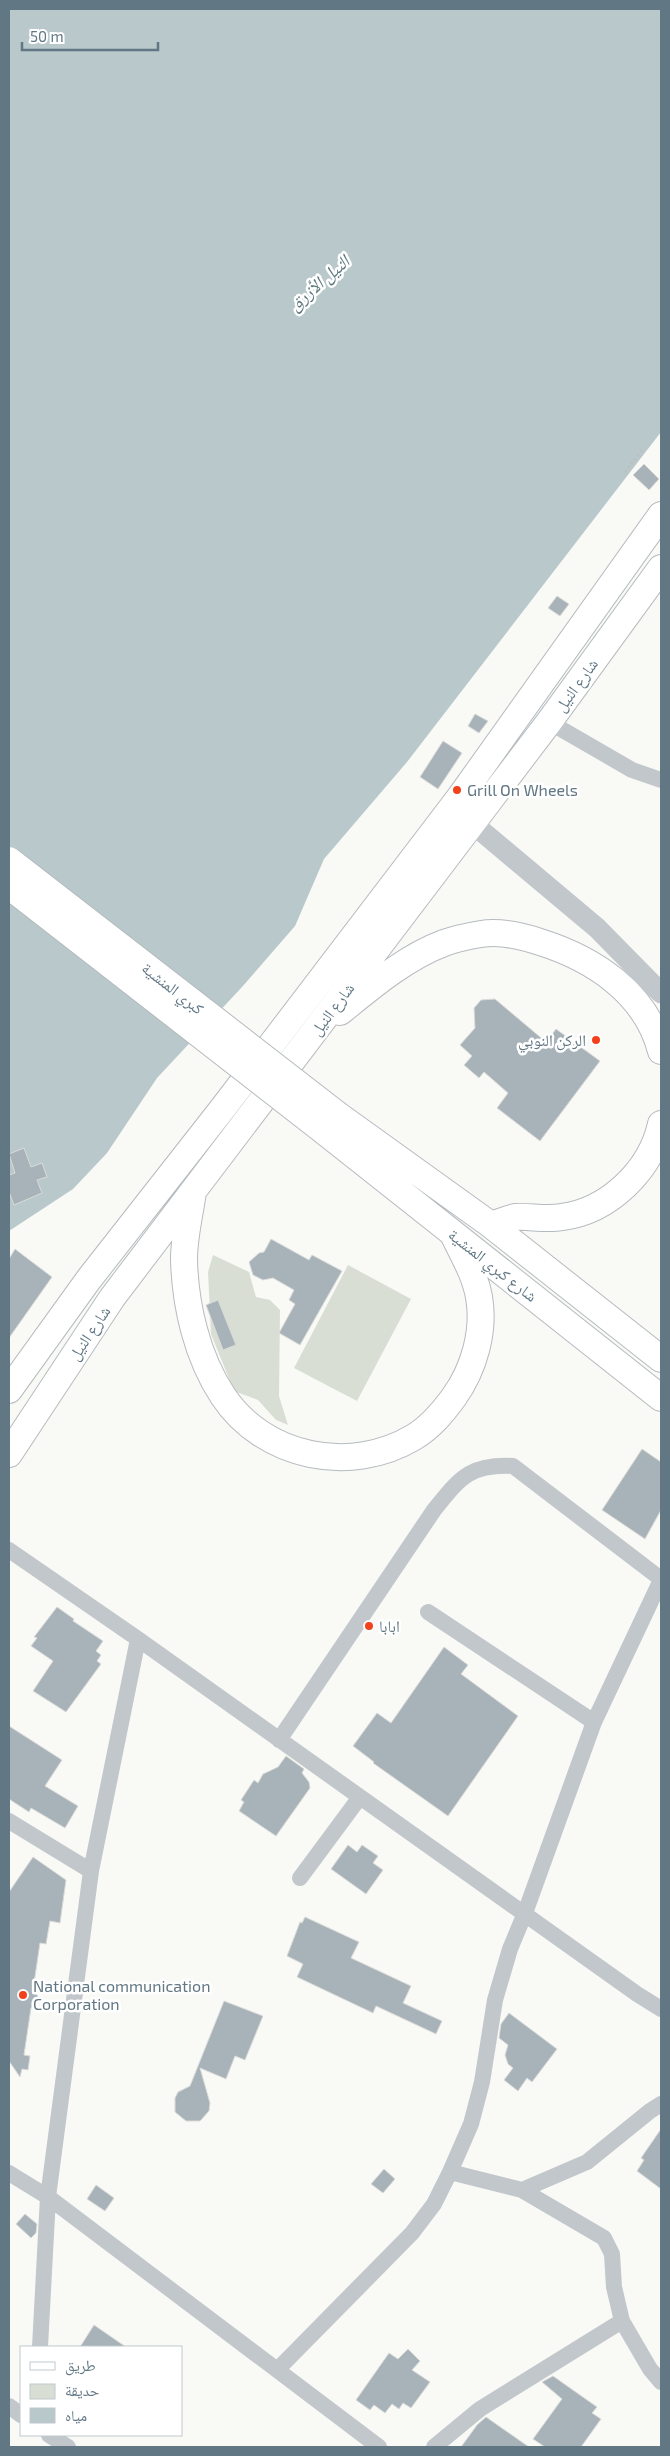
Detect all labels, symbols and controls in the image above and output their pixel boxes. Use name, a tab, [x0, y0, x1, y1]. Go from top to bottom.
scale bar	[22, 20, 159, 52]
text: 50 m	[30, 27, 64, 45]
water label: النيل الأزرق	[283, 249, 355, 315]
street label: شارع النيل	[550, 654, 603, 716]
place label: Grill On Wheels	[467, 780, 578, 799]
marker: Grill On Wheels	[451, 784, 463, 796]
street label: كبري المنشية	[136, 958, 208, 1021]
street label: شارع النيل	[306, 979, 359, 1040]
place label: الركن النوبي	[518, 1030, 586, 1053]
marker: الركن النوبي	[590, 1034, 602, 1046]
street label: شارع كبري المنشية	[443, 1224, 541, 1308]
street label: شارع النيل	[64, 1302, 115, 1364]
place label: ابابا	[379, 1616, 400, 1635]
marker: ابابا	[363, 1620, 375, 1632]
place label: National communication Corporation	[33, 1976, 210, 2013]
marker: National communication Corporation	[17, 1989, 29, 2001]
legend	[20, 2346, 182, 2436]
text: طريق	[65, 2356, 96, 2376]
text: حديقة	[65, 2381, 100, 2399]
text: مياه	[65, 2406, 87, 2424]

